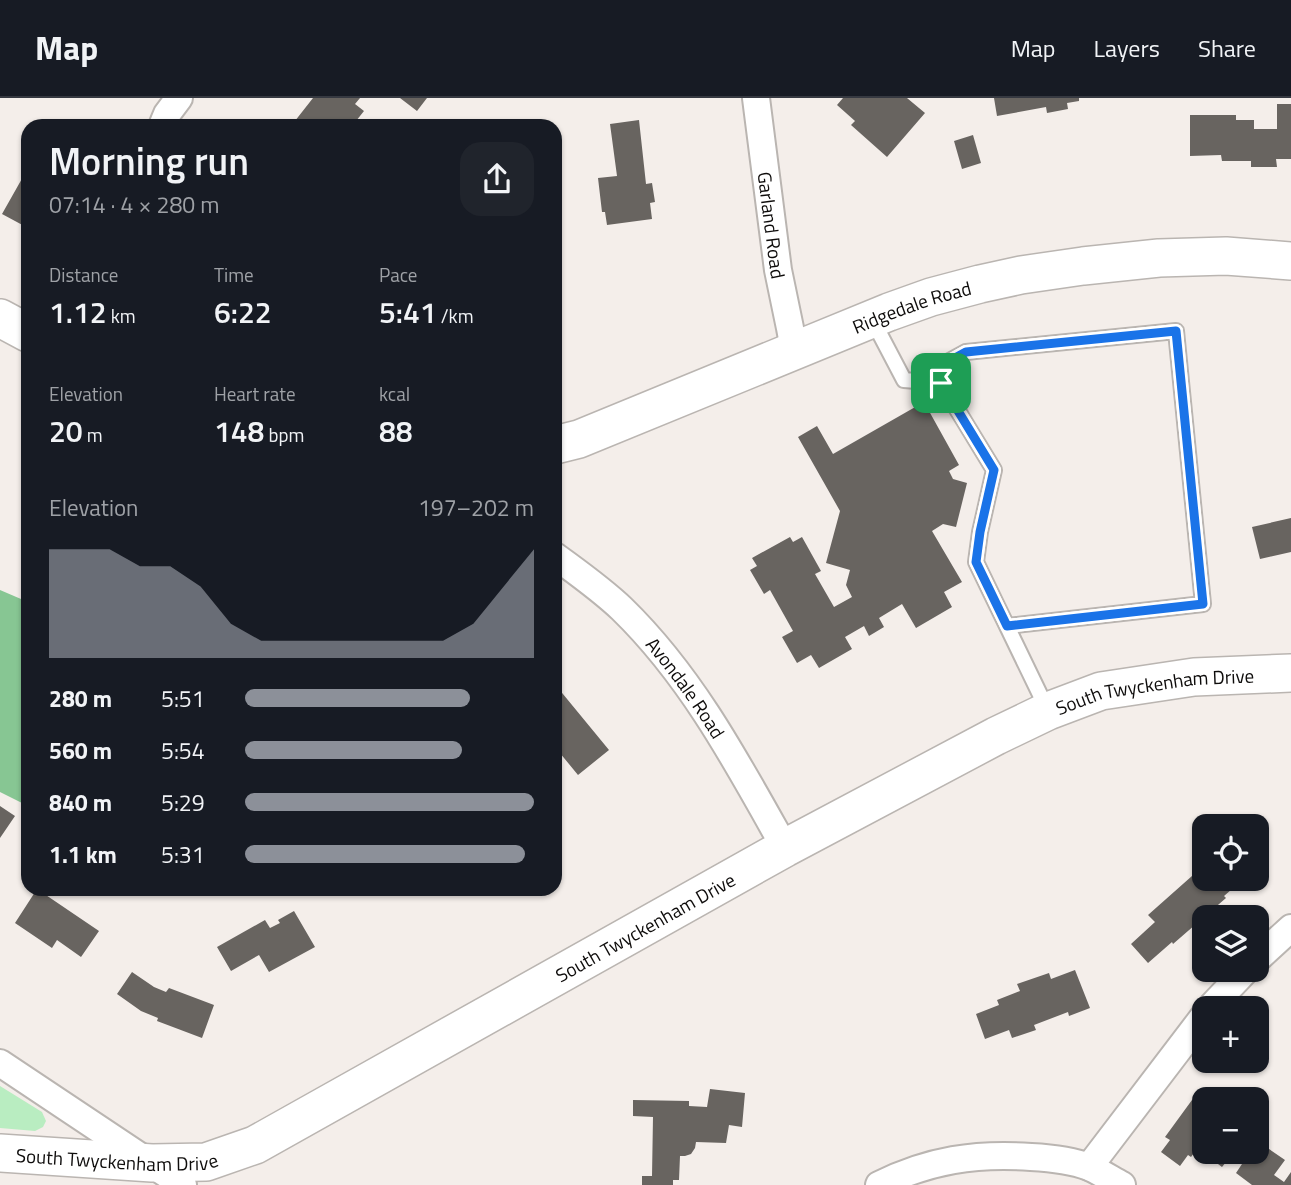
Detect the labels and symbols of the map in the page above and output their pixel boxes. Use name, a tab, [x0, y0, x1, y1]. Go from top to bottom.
street label: Garland Road	[751, 170, 794, 281]
street label: Ridgedale Road	[848, 273, 974, 340]
pin	[911, 353, 971, 413]
street label: Avondale Road	[640, 630, 733, 744]
street label: South Twyckenham Drive	[1051, 660, 1255, 722]
street label: South Twyckenham Drive	[550, 865, 740, 989]
street label: South Twyckenham Drive	[15, 1140, 222, 1178]

